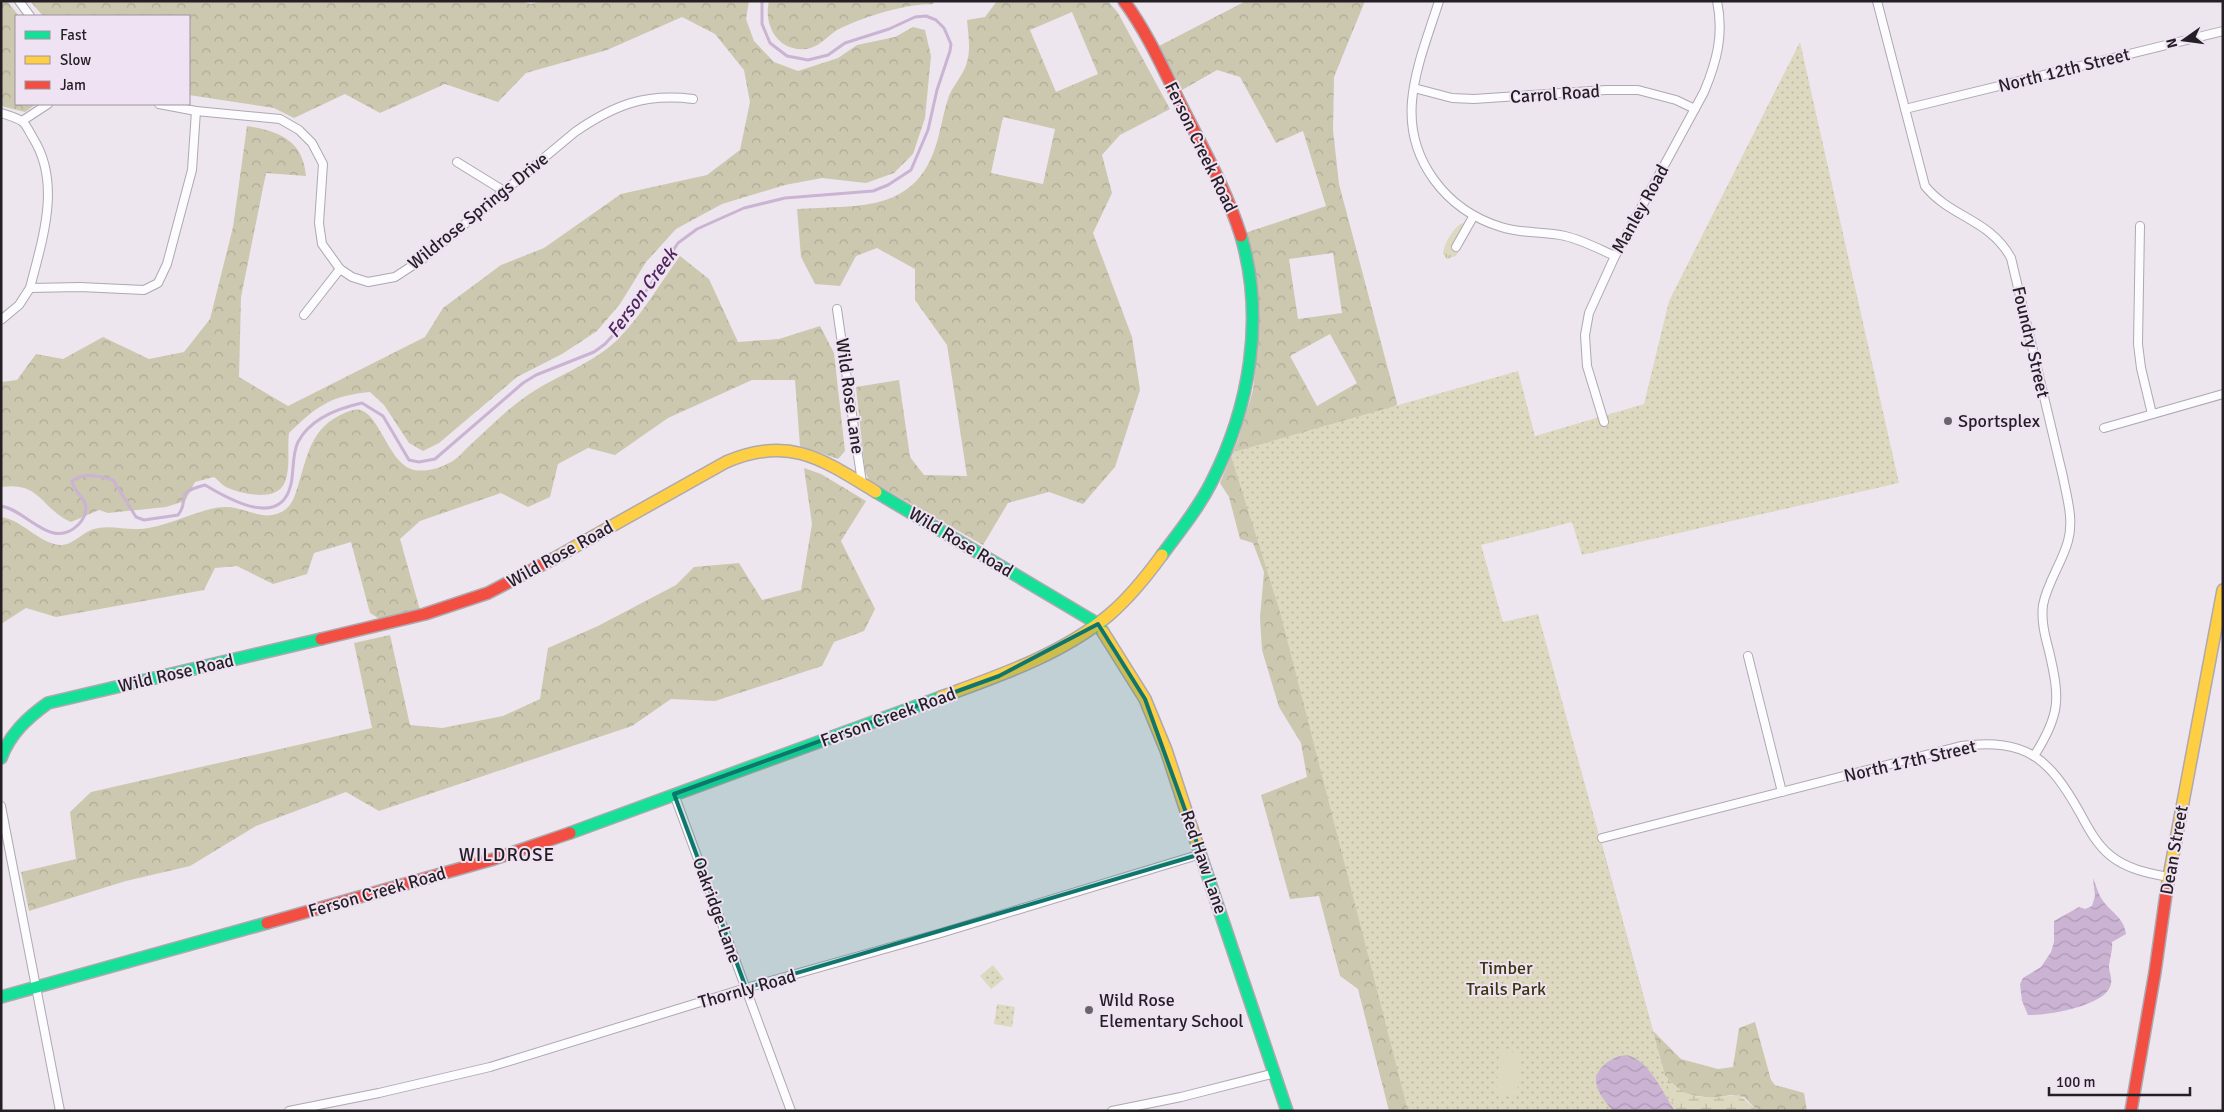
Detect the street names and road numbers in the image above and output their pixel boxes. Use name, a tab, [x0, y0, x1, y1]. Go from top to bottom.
street label: North 12th Street	[1996, 43, 2132, 97]
street label: Ferson Creek Road	[1160, 78, 1242, 216]
street label: Carrol Road	[1509, 80, 1601, 108]
street label: Wildrose Springs Drive	[403, 148, 553, 274]
street label: Manley Road	[1607, 161, 1673, 257]
street label: Foundry Street	[2007, 284, 2055, 400]
street label: Wild Rose Lane	[831, 337, 869, 455]
street label: Wild Rose Road	[905, 502, 1017, 582]
street label: Wild Rose Road	[503, 516, 617, 592]
street label: Wild Rose Road	[116, 649, 236, 697]
street label: Ferson Creek Road	[817, 682, 959, 752]
street label: North 17th Street	[1842, 735, 1978, 787]
street label: Dean Street	[2155, 804, 2193, 896]
street label: Red Haw Lane	[1176, 807, 1232, 917]
street label: Oakridge Lane	[688, 854, 746, 966]
street label: Ferson Creek Road	[306, 862, 448, 922]
street label: Thornly Road	[696, 965, 798, 1013]

